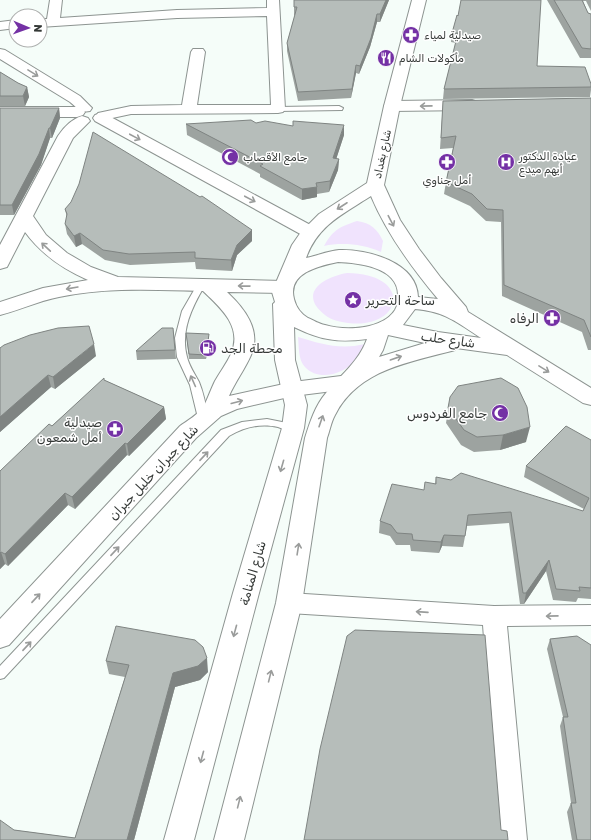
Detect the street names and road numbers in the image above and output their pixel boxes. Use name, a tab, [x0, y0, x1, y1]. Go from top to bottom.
street label: شارع بغداد	[371, 128, 396, 180]
street label: شارع حلب	[420, 328, 476, 353]
street label: شارع جبران خليل جبران	[105, 422, 203, 524]
street label: شارع المنامة	[236, 539, 271, 608]

